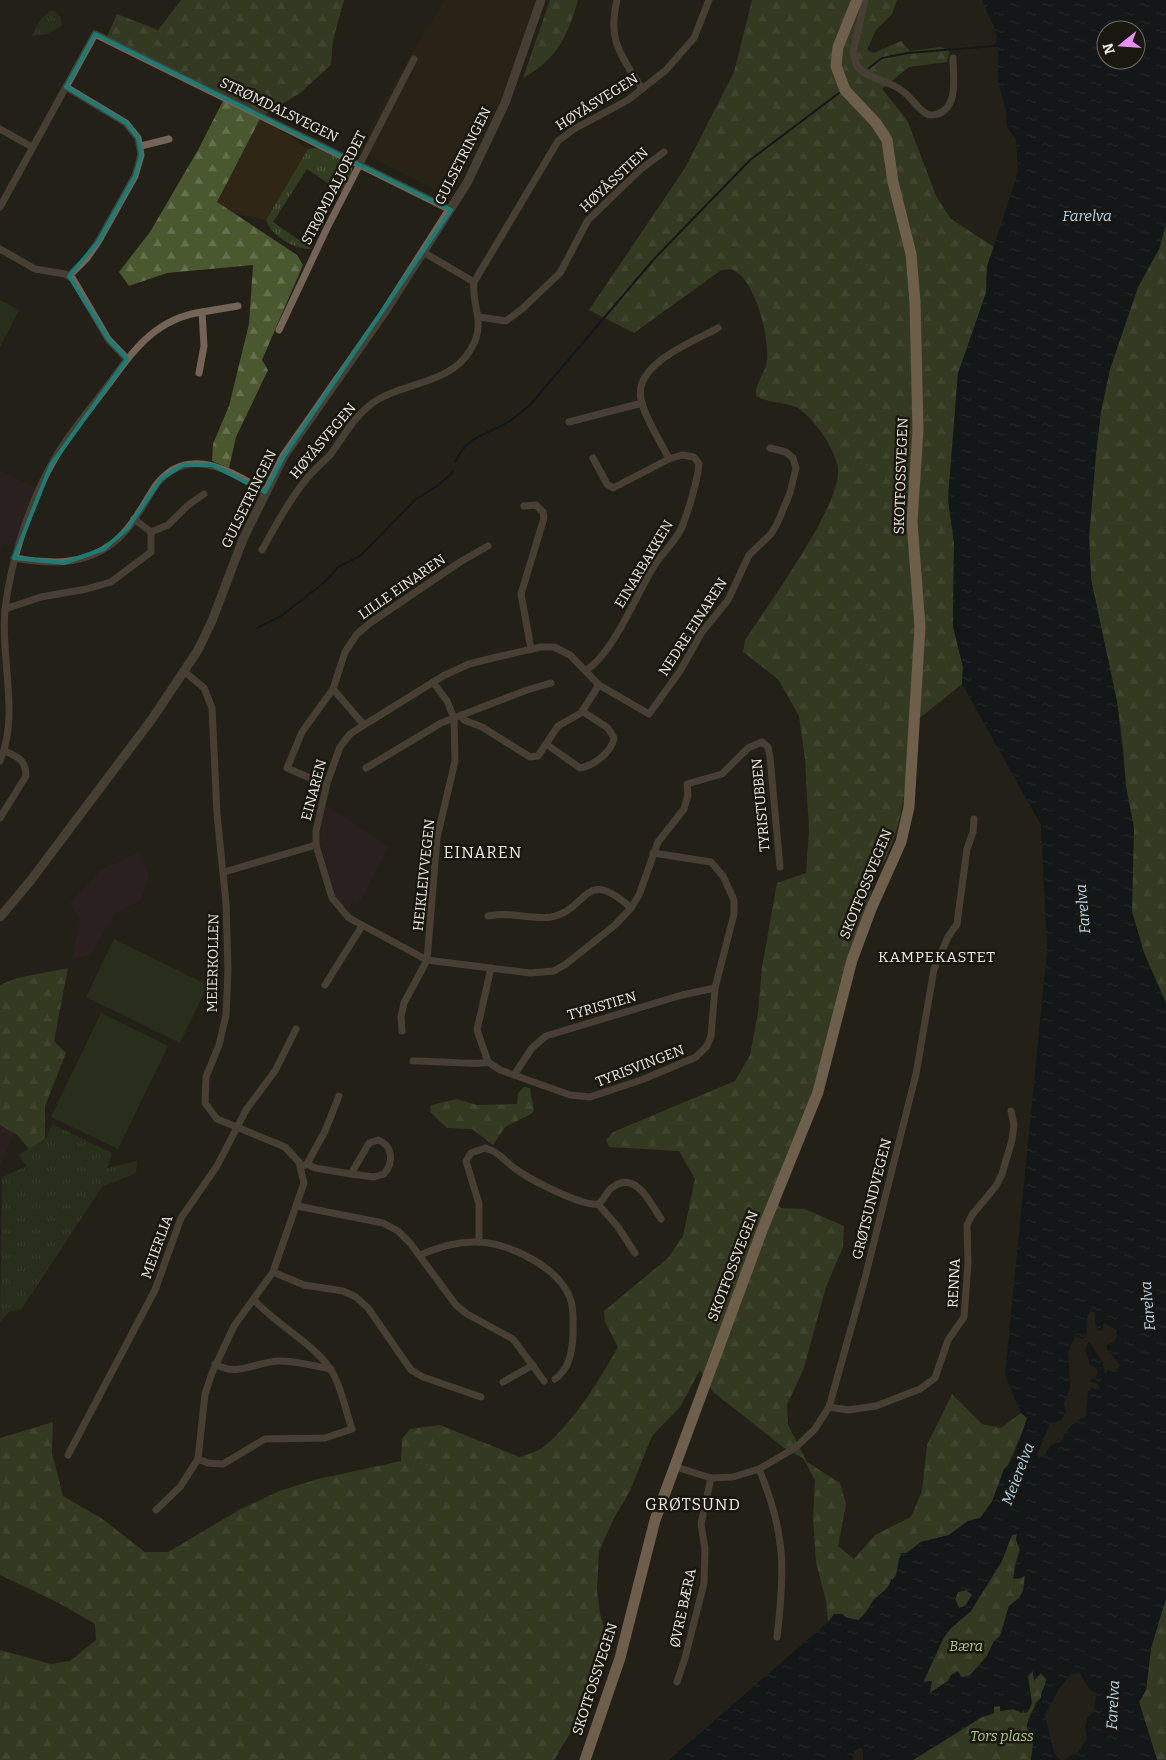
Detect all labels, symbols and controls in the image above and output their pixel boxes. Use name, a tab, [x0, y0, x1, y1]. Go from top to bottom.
north arrow	[1096, 20, 1146, 70]
text: N	[1099, 41, 1119, 56]
street label: HØYÅSVEGEN	[552, 69, 641, 134]
street label: STRØMDALSVEGEN	[217, 74, 341, 146]
street label: GULSETRINGEN	[431, 104, 495, 208]
street label: STRØMDALJORDET	[298, 128, 370, 248]
street label: HØYÅSSTIEN	[576, 143, 652, 216]
water label: Farelva	[1062, 207, 1112, 225]
street label: HØYÅSVEGEN	[286, 399, 360, 482]
street label: SKOTFOSSVEGEN	[890, 417, 912, 535]
street label: GULSETRINGEN	[218, 447, 280, 551]
street label: EINARBAKKEN	[611, 517, 677, 611]
street label: LILLE EINAREN	[355, 551, 449, 623]
street label: NEDRE EINAREN	[655, 575, 731, 679]
street label: EINAREN	[298, 757, 330, 823]
street label: TYRISTUBBEN	[748, 758, 774, 852]
street label: HEIKLEIVVEGEN	[410, 818, 438, 932]
street label: SKOTFOSSVEGEN	[836, 827, 896, 941]
district label: EINAREN	[444, 843, 522, 862]
water label: Farelva	[1072, 884, 1094, 934]
street label: MEIERKOLLEN	[204, 913, 222, 1013]
district label: KAMPEKASTET	[878, 948, 996, 966]
street label: TYRISTIEN	[566, 988, 638, 1024]
street label: TYRISVINGEN	[593, 1041, 687, 1091]
street label: GRØTSUNDVEGEN	[849, 1137, 895, 1261]
street label: SKOTFOSSVEGEN	[704, 1208, 762, 1324]
street label: MEIERLIA	[138, 1213, 176, 1281]
street label: RENNA	[944, 1258, 964, 1308]
water label: Farelva	[1137, 1281, 1159, 1331]
water label: Meierelva	[998, 1440, 1038, 1508]
district label: GRØTSUND	[645, 1495, 741, 1514]
street label: ØVRE BÆRA	[666, 1567, 700, 1649]
street label: SKOTFOSSVEGEN	[569, 1621, 621, 1737]
park label: Bæra	[949, 1638, 983, 1655]
water label: Farelva	[1103, 1680, 1123, 1730]
park label: Tors plass	[970, 1728, 1034, 1745]

